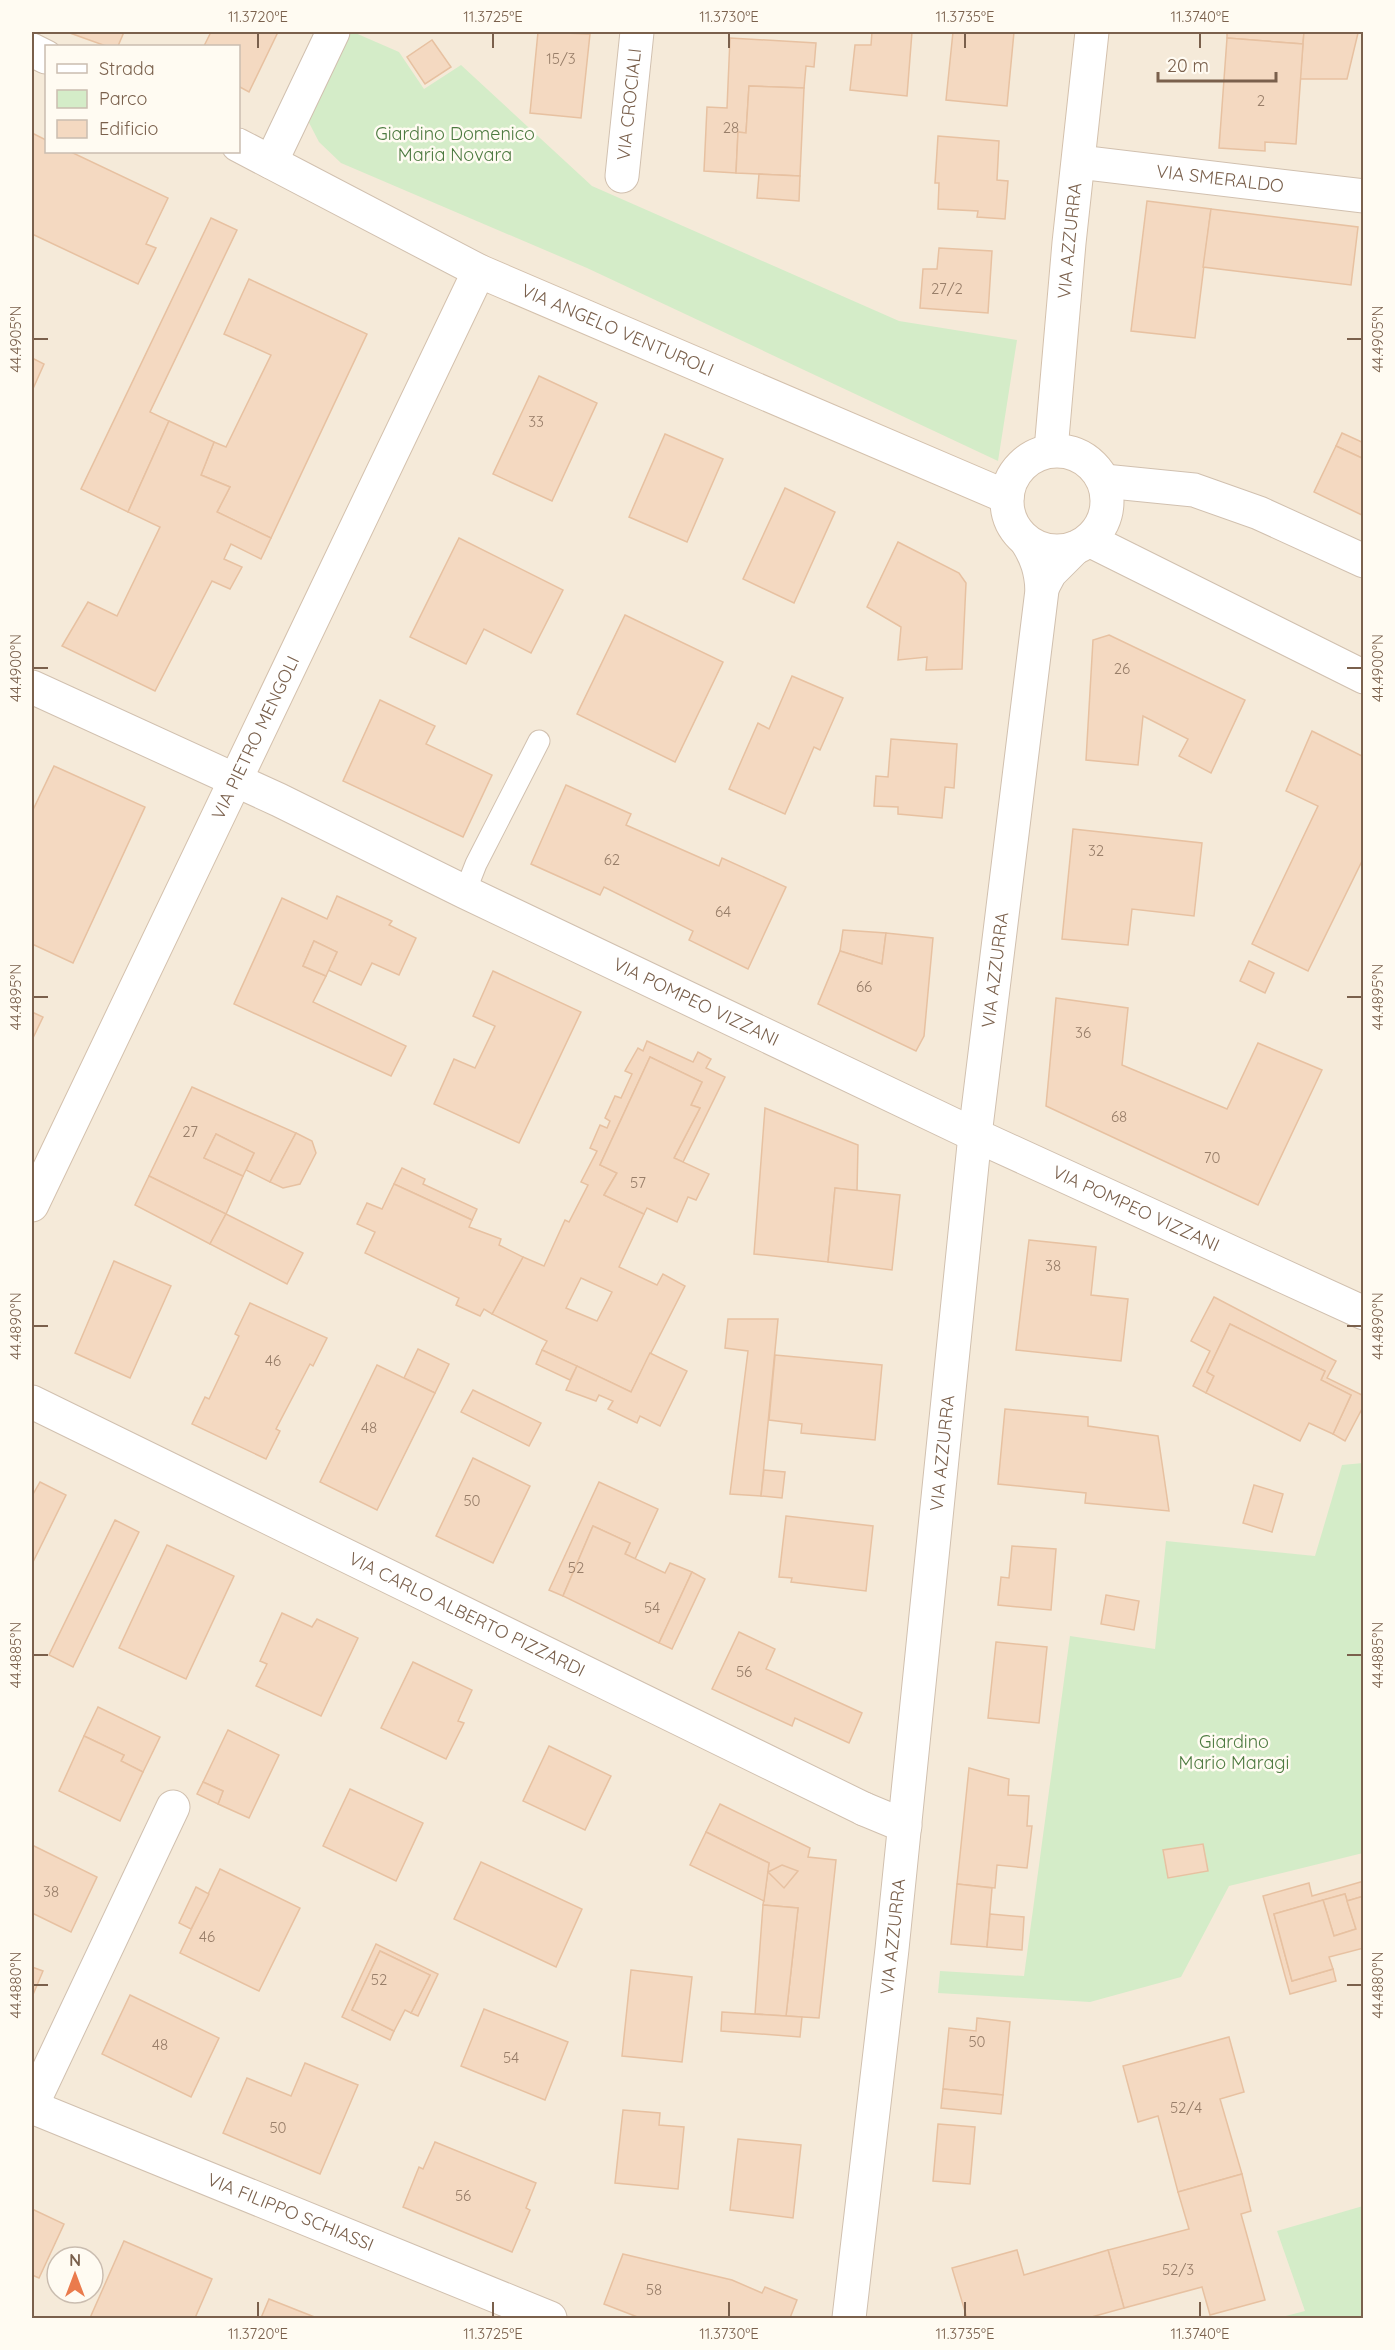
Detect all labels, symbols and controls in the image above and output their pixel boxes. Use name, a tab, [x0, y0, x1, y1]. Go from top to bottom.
text: 11.3720°E	[228, 7, 288, 26]
text: 11.3725°E	[463, 7, 523, 26]
text: 11.3730°E	[699, 7, 759, 26]
text: 11.3735°E	[936, 7, 994, 26]
text: 11.3740°E	[1170, 7, 1230, 26]
legend	[45, 45, 240, 153]
scale bar	[1158, 45, 1276, 83]
street label: VIA CROCIALI	[612, 47, 646, 161]
house number: 15/3	[546, 49, 576, 68]
text: 20 m	[1167, 54, 1209, 77]
text: Strada	[99, 57, 155, 80]
text: Parco	[99, 87, 147, 110]
house number: 2	[1257, 91, 1265, 110]
text: Edificio	[99, 117, 158, 140]
house number: 28	[723, 118, 739, 137]
park label: Giardino Domenico Maria Novara	[375, 122, 535, 166]
street label: VIA SMERALDO	[1155, 159, 1285, 197]
street label: VIA AZZURRA	[1052, 181, 1087, 300]
street label: VIA ANGELO VENTUROLI	[518, 278, 718, 381]
house number: 27/2	[931, 279, 963, 298]
text: 44.4905°N	[6, 305, 25, 373]
text: 44.4905°N	[1368, 305, 1387, 373]
house number: 33	[528, 412, 544, 431]
text: 44.4900°N	[6, 634, 25, 702]
text: 44.4900°N	[1368, 634, 1387, 702]
street label: VIA PIETRO MENGOLI	[206, 652, 304, 823]
house number: 26	[1114, 659, 1130, 678]
house number: 32	[1088, 841, 1104, 860]
house number: 62	[604, 850, 620, 869]
house number: 64	[715, 902, 731, 921]
street label: VIA AZZURRA	[976, 910, 1013, 1029]
street label: VIA POMPEO VIZZANI	[610, 952, 783, 1051]
text: 44.4895°N	[6, 964, 25, 1030]
text: 44.4895°N	[1368, 964, 1387, 1030]
house number: 66	[856, 977, 872, 996]
house number: 36	[1075, 1023, 1091, 1042]
house number: 68	[1111, 1107, 1127, 1126]
house number: 27	[182, 1122, 198, 1141]
house number: 70	[1204, 1148, 1220, 1167]
street label: VIA POMPEO VIZZANI	[1049, 1160, 1223, 1256]
house number: 57	[630, 1173, 646, 1192]
house number: 38	[1045, 1256, 1061, 1275]
text: 44.4890°N	[6, 1292, 25, 1360]
text: 44.4890°N	[1368, 1292, 1387, 1360]
house number: 46	[265, 1351, 281, 1370]
street label: VIA AZZURRA	[925, 1394, 959, 1512]
house number: 48	[361, 1418, 377, 1437]
house number: 50	[463, 1491, 481, 1510]
street label: VIA CARLO ALBERTO PIZZARDI	[345, 1547, 589, 1682]
house number: 52	[568, 1558, 584, 1577]
house number: 54	[644, 1598, 660, 1617]
text: 44.4885°N	[6, 1622, 25, 1688]
text: 44.4885°N	[1368, 1622, 1387, 1688]
house number: 56	[736, 1662, 752, 1681]
park label: Giardino Mario Maragi	[1179, 1730, 1289, 1774]
street label: VIA AZZURRA	[875, 1877, 910, 1996]
house number: 38	[43, 1882, 59, 1901]
house number: 46	[199, 1927, 215, 1946]
text: 44.4880°N	[6, 1951, 25, 2019]
text: 44.4880°N	[1368, 1951, 1387, 2019]
house number: 52	[371, 1970, 387, 1989]
house number: 50	[968, 2032, 986, 2051]
house number: 48	[152, 2035, 168, 2054]
house number: 54	[503, 2048, 519, 2067]
house number: 52/4	[1170, 2098, 1202, 2117]
house number: 50	[269, 2118, 287, 2137]
street label: VIA FILIPPO SCHIASSI	[204, 2168, 377, 2256]
house number: 56	[455, 2186, 471, 2205]
north arrow	[45, 2245, 105, 2305]
text: N	[69, 2250, 81, 2270]
house number: 52/3	[1162, 2260, 1194, 2279]
house number: 58	[646, 2280, 662, 2299]
text: 11.3720°E	[228, 2324, 288, 2343]
text: 11.3725°E	[463, 2324, 523, 2343]
text: 11.3730°E	[699, 2324, 759, 2343]
text: 11.3735°E	[936, 2324, 994, 2343]
text: 11.3740°E	[1170, 2324, 1230, 2343]

